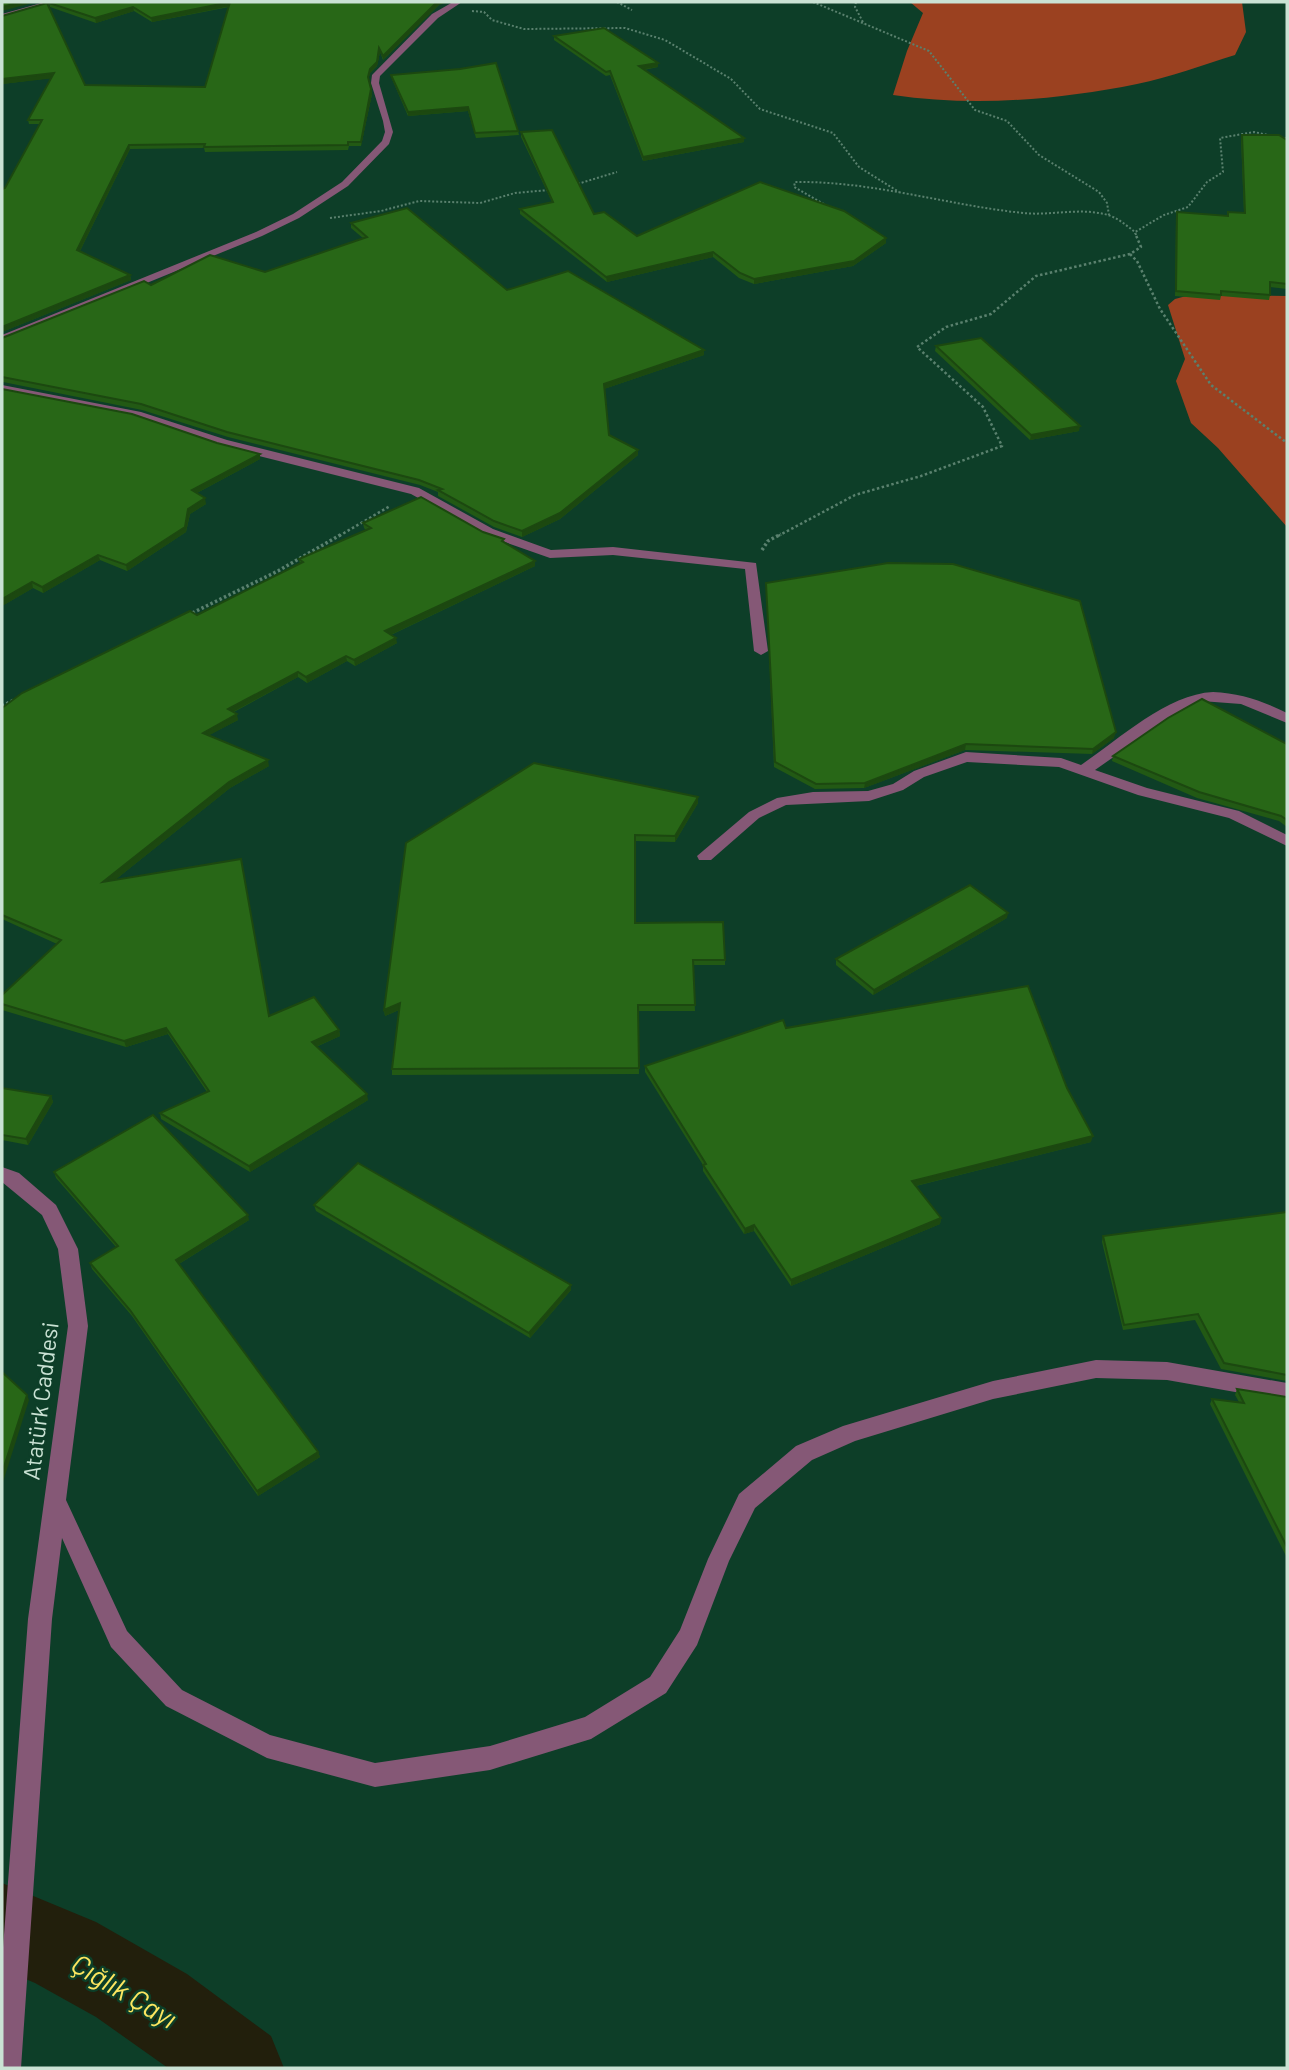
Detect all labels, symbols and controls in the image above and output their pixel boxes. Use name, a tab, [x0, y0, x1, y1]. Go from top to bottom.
street label: Atatürk Caddesi	[16, 1320, 64, 1481]
water label: Çığlık Çayı	[66, 1945, 184, 2035]

